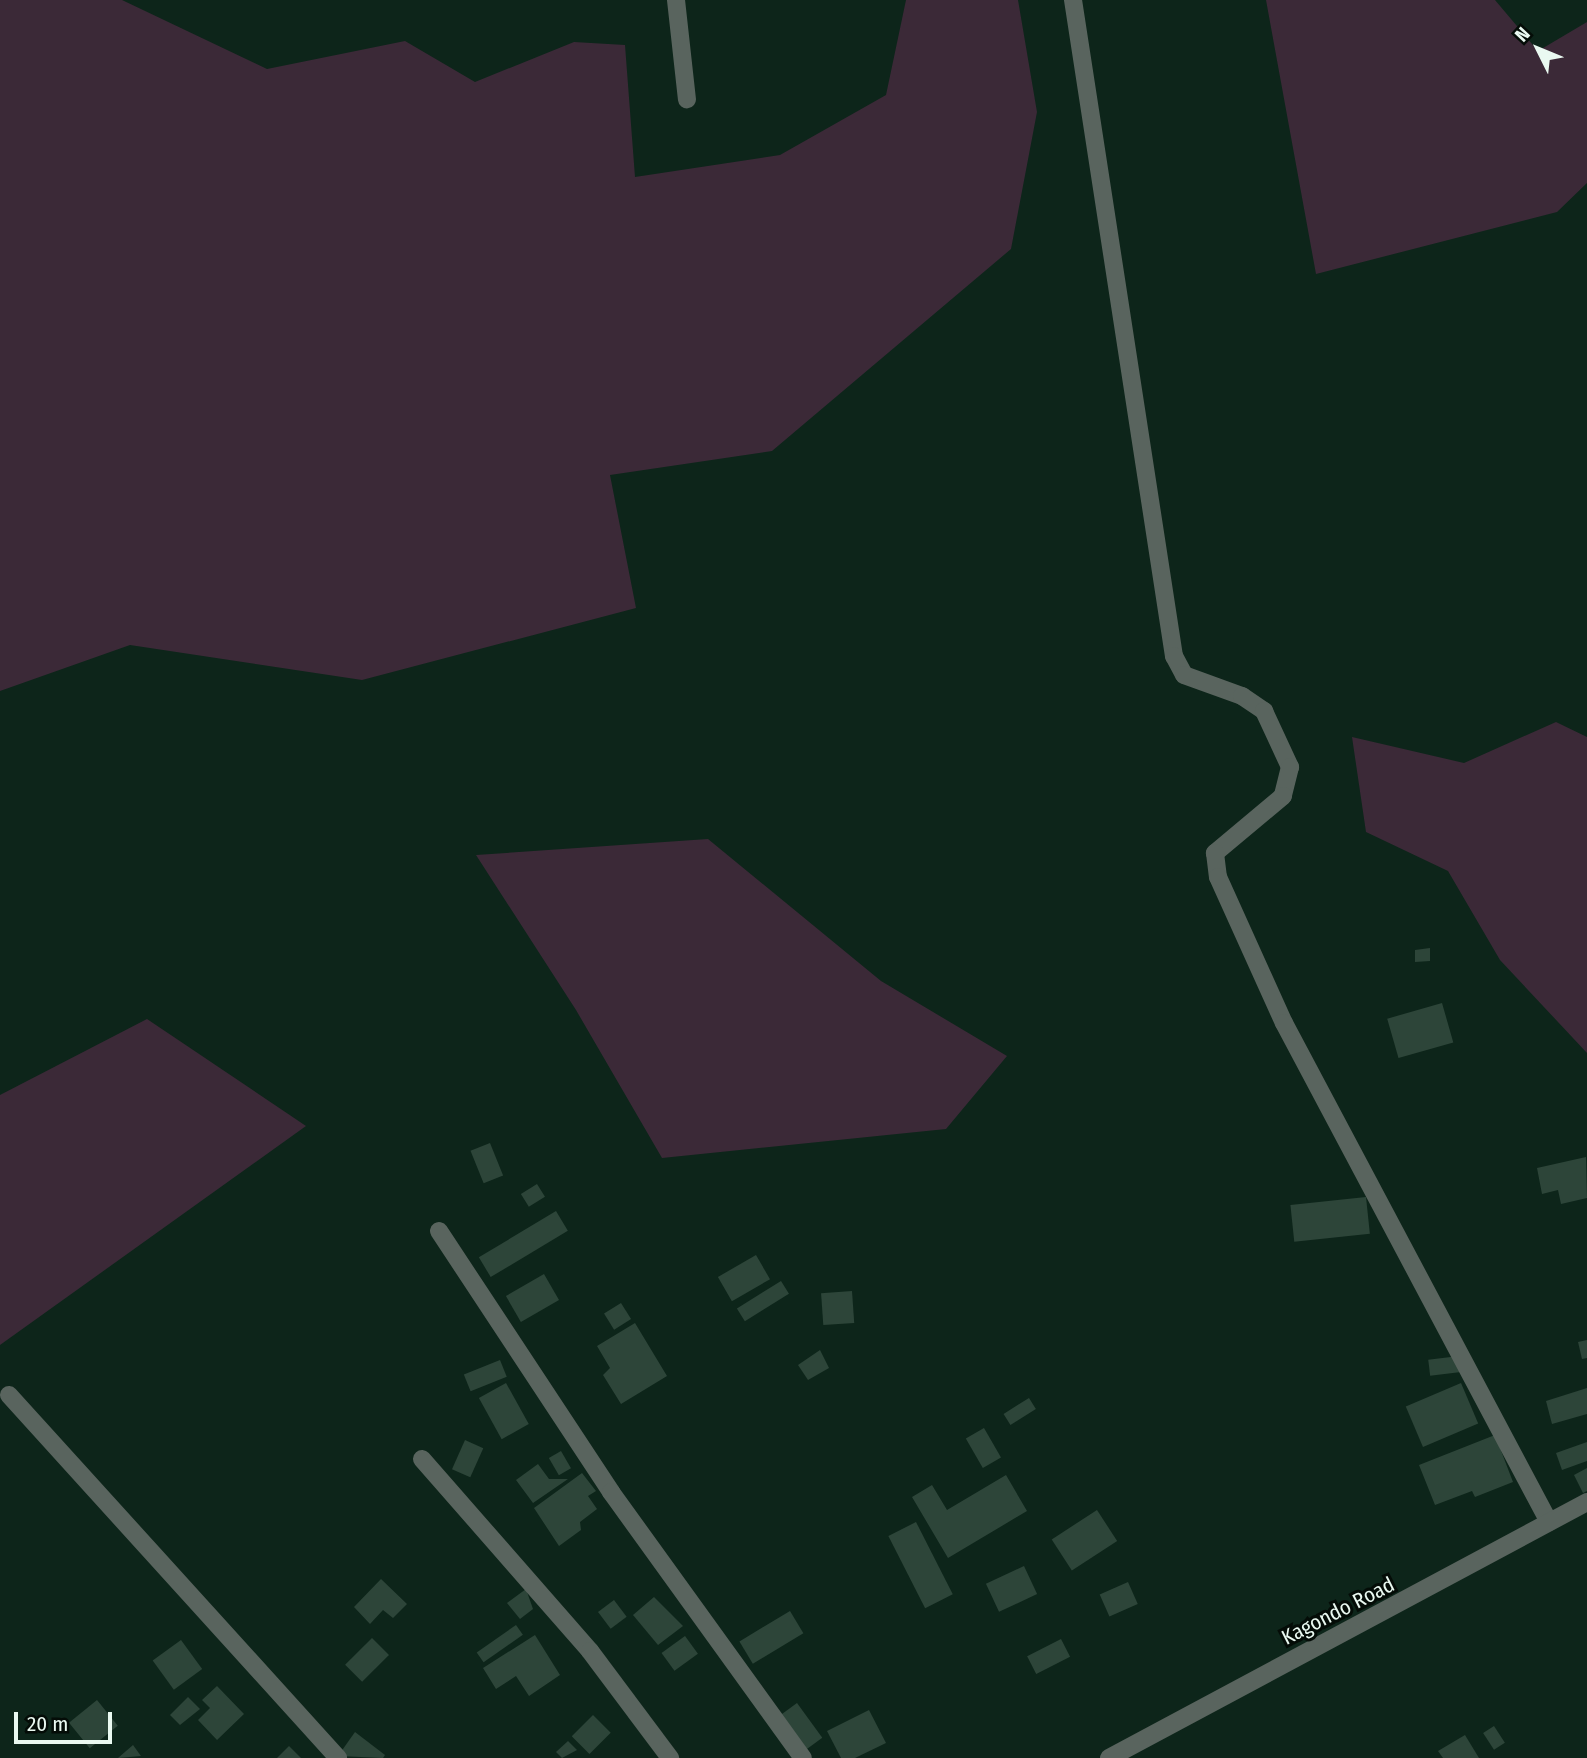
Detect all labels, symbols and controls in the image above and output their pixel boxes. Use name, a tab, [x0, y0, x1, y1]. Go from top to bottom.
north arrow	[1503, 14, 1573, 84]
text: N	[1510, 22, 1535, 46]
street label: Kagondo Road	[1277, 1572, 1399, 1650]
scale bar	[18, 1698, 116, 1742]
text: 20 m	[27, 1711, 68, 1737]

